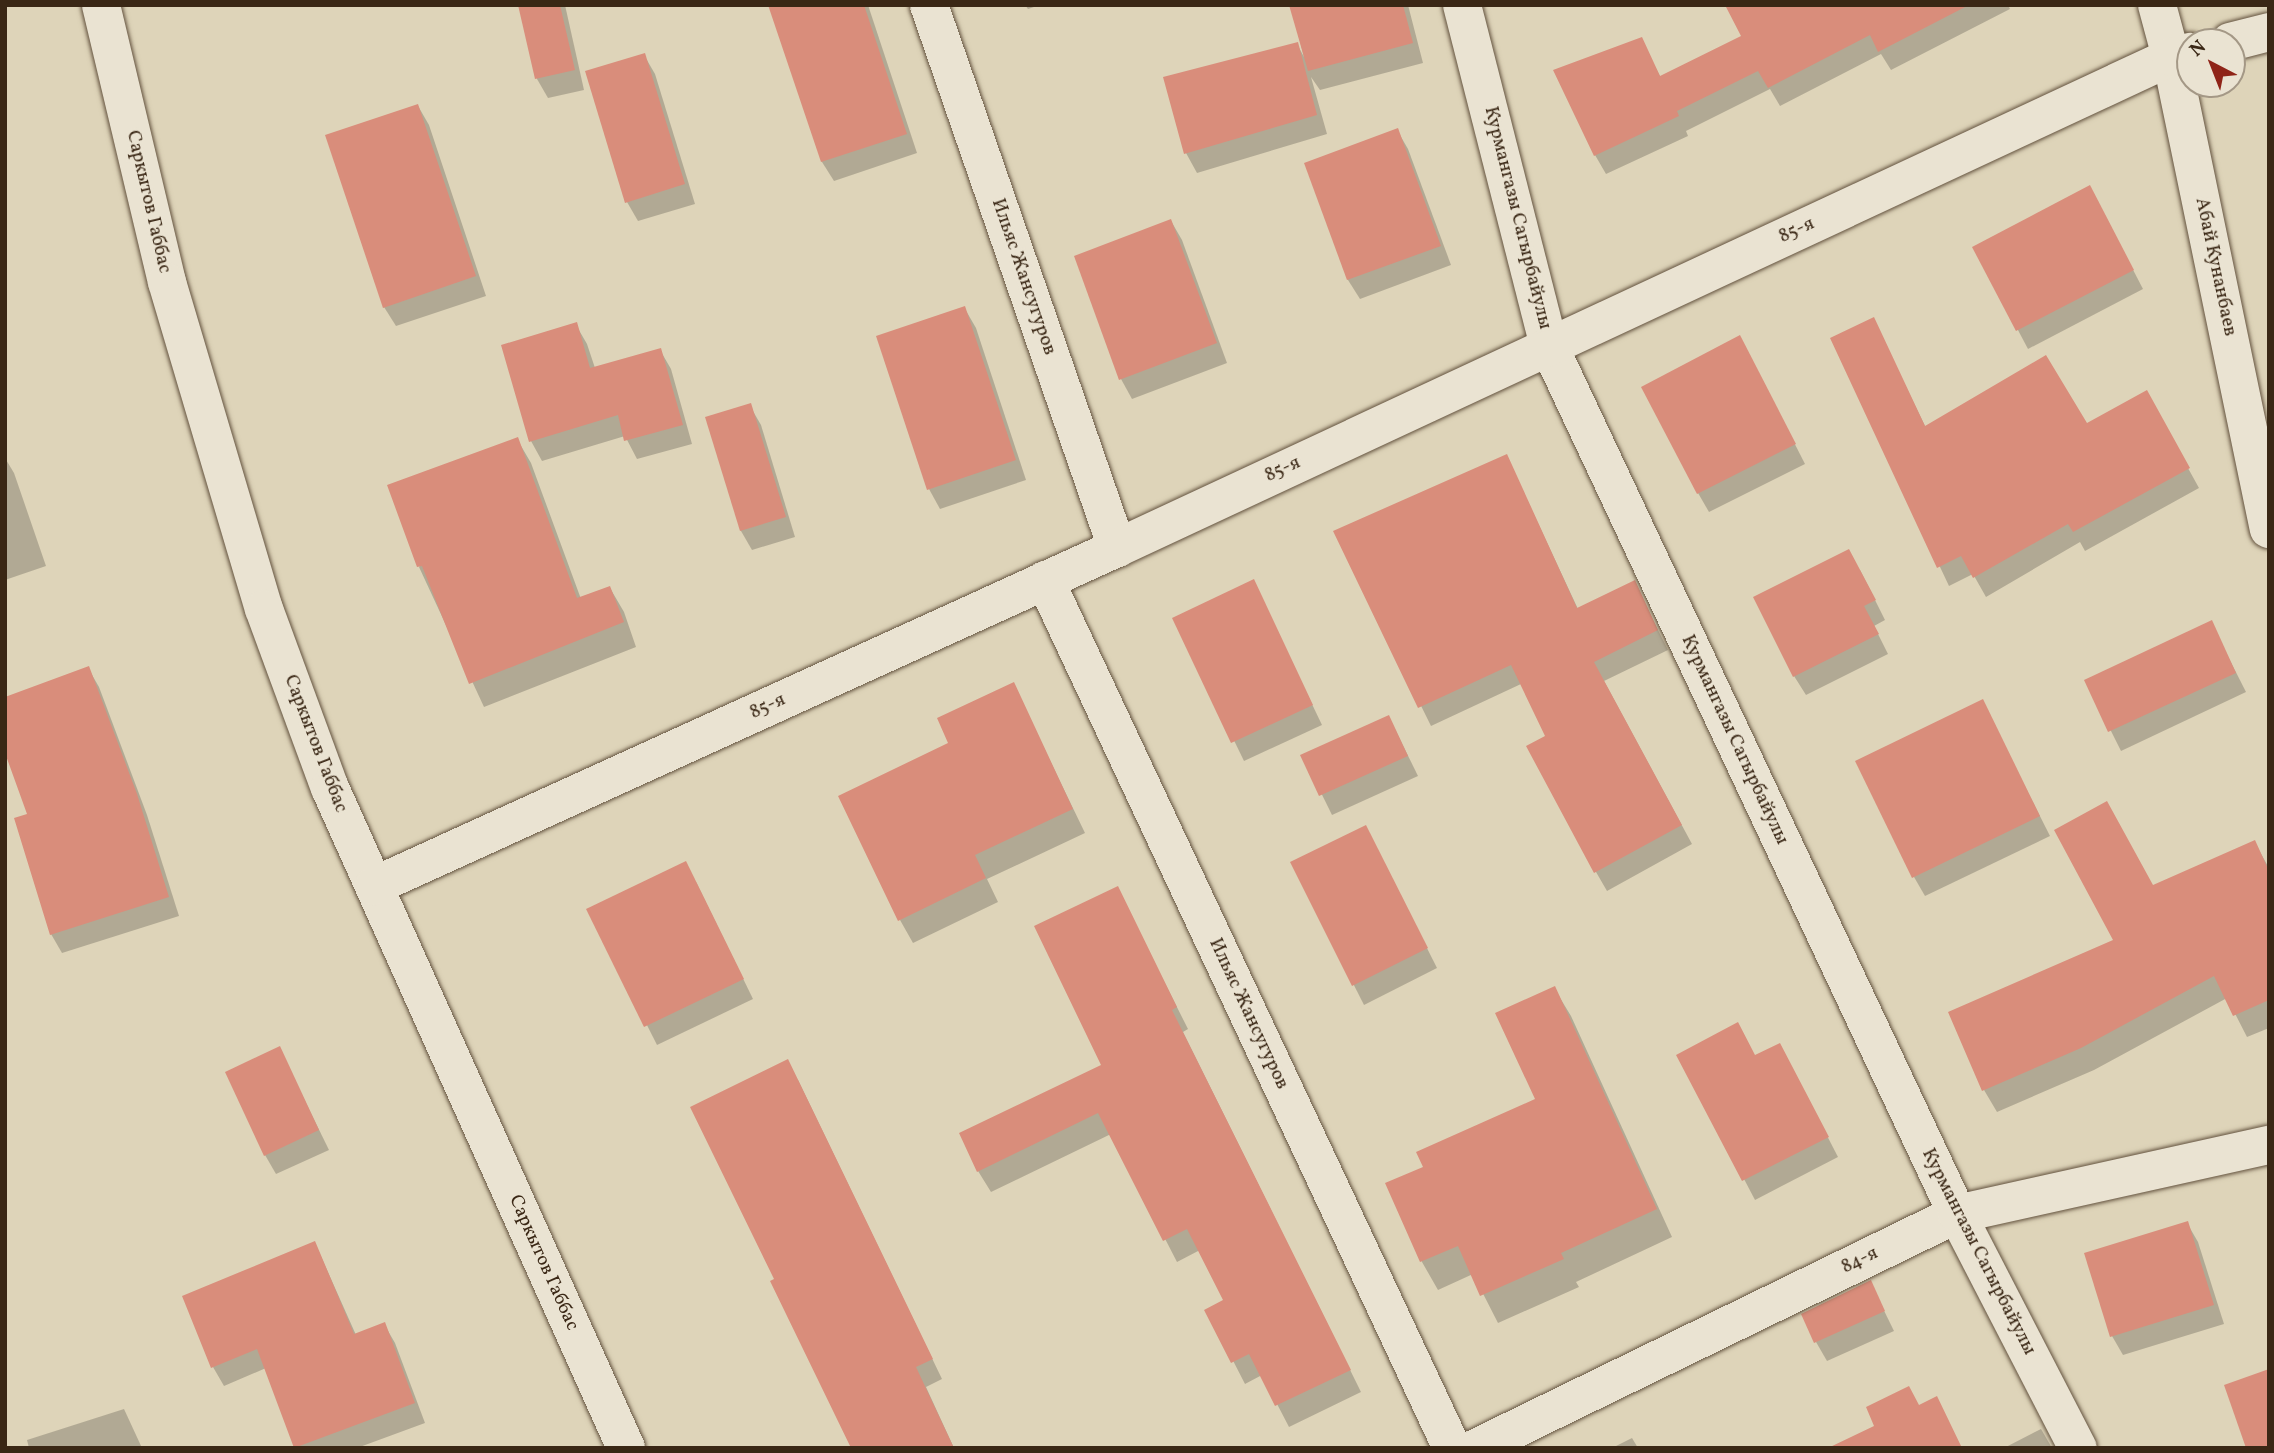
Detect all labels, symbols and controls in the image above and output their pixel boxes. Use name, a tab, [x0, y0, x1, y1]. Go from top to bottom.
north arrow	[2176, 28, 2246, 98]
text: N	[2184, 35, 2212, 63]
street label: Курмангазы Сагырбайулы	[1478, 104, 1556, 332]
street label: Саркытов Габбас	[121, 128, 175, 276]
street label: Ильяс Жансугуров	[986, 196, 1060, 358]
street label: Абай Кунанбаев	[2189, 196, 2241, 338]
street label: 85-я	[1776, 213, 1818, 249]
street label: 85-я	[1262, 452, 1304, 488]
street label: Курмангазы Сагырбайулы	[1675, 632, 1793, 848]
street label: Саркытов Габбас	[278, 672, 352, 816]
street label: 85-я	[747, 689, 789, 725]
street label: Ильяс Жансугуров	[1203, 935, 1293, 1093]
street label: Курмангазы Сагырбайулы	[1916, 1145, 2040, 1359]
street label: Саркытов Габбас	[503, 1192, 583, 1334]
street label: 84-я	[1838, 1243, 1882, 1279]

